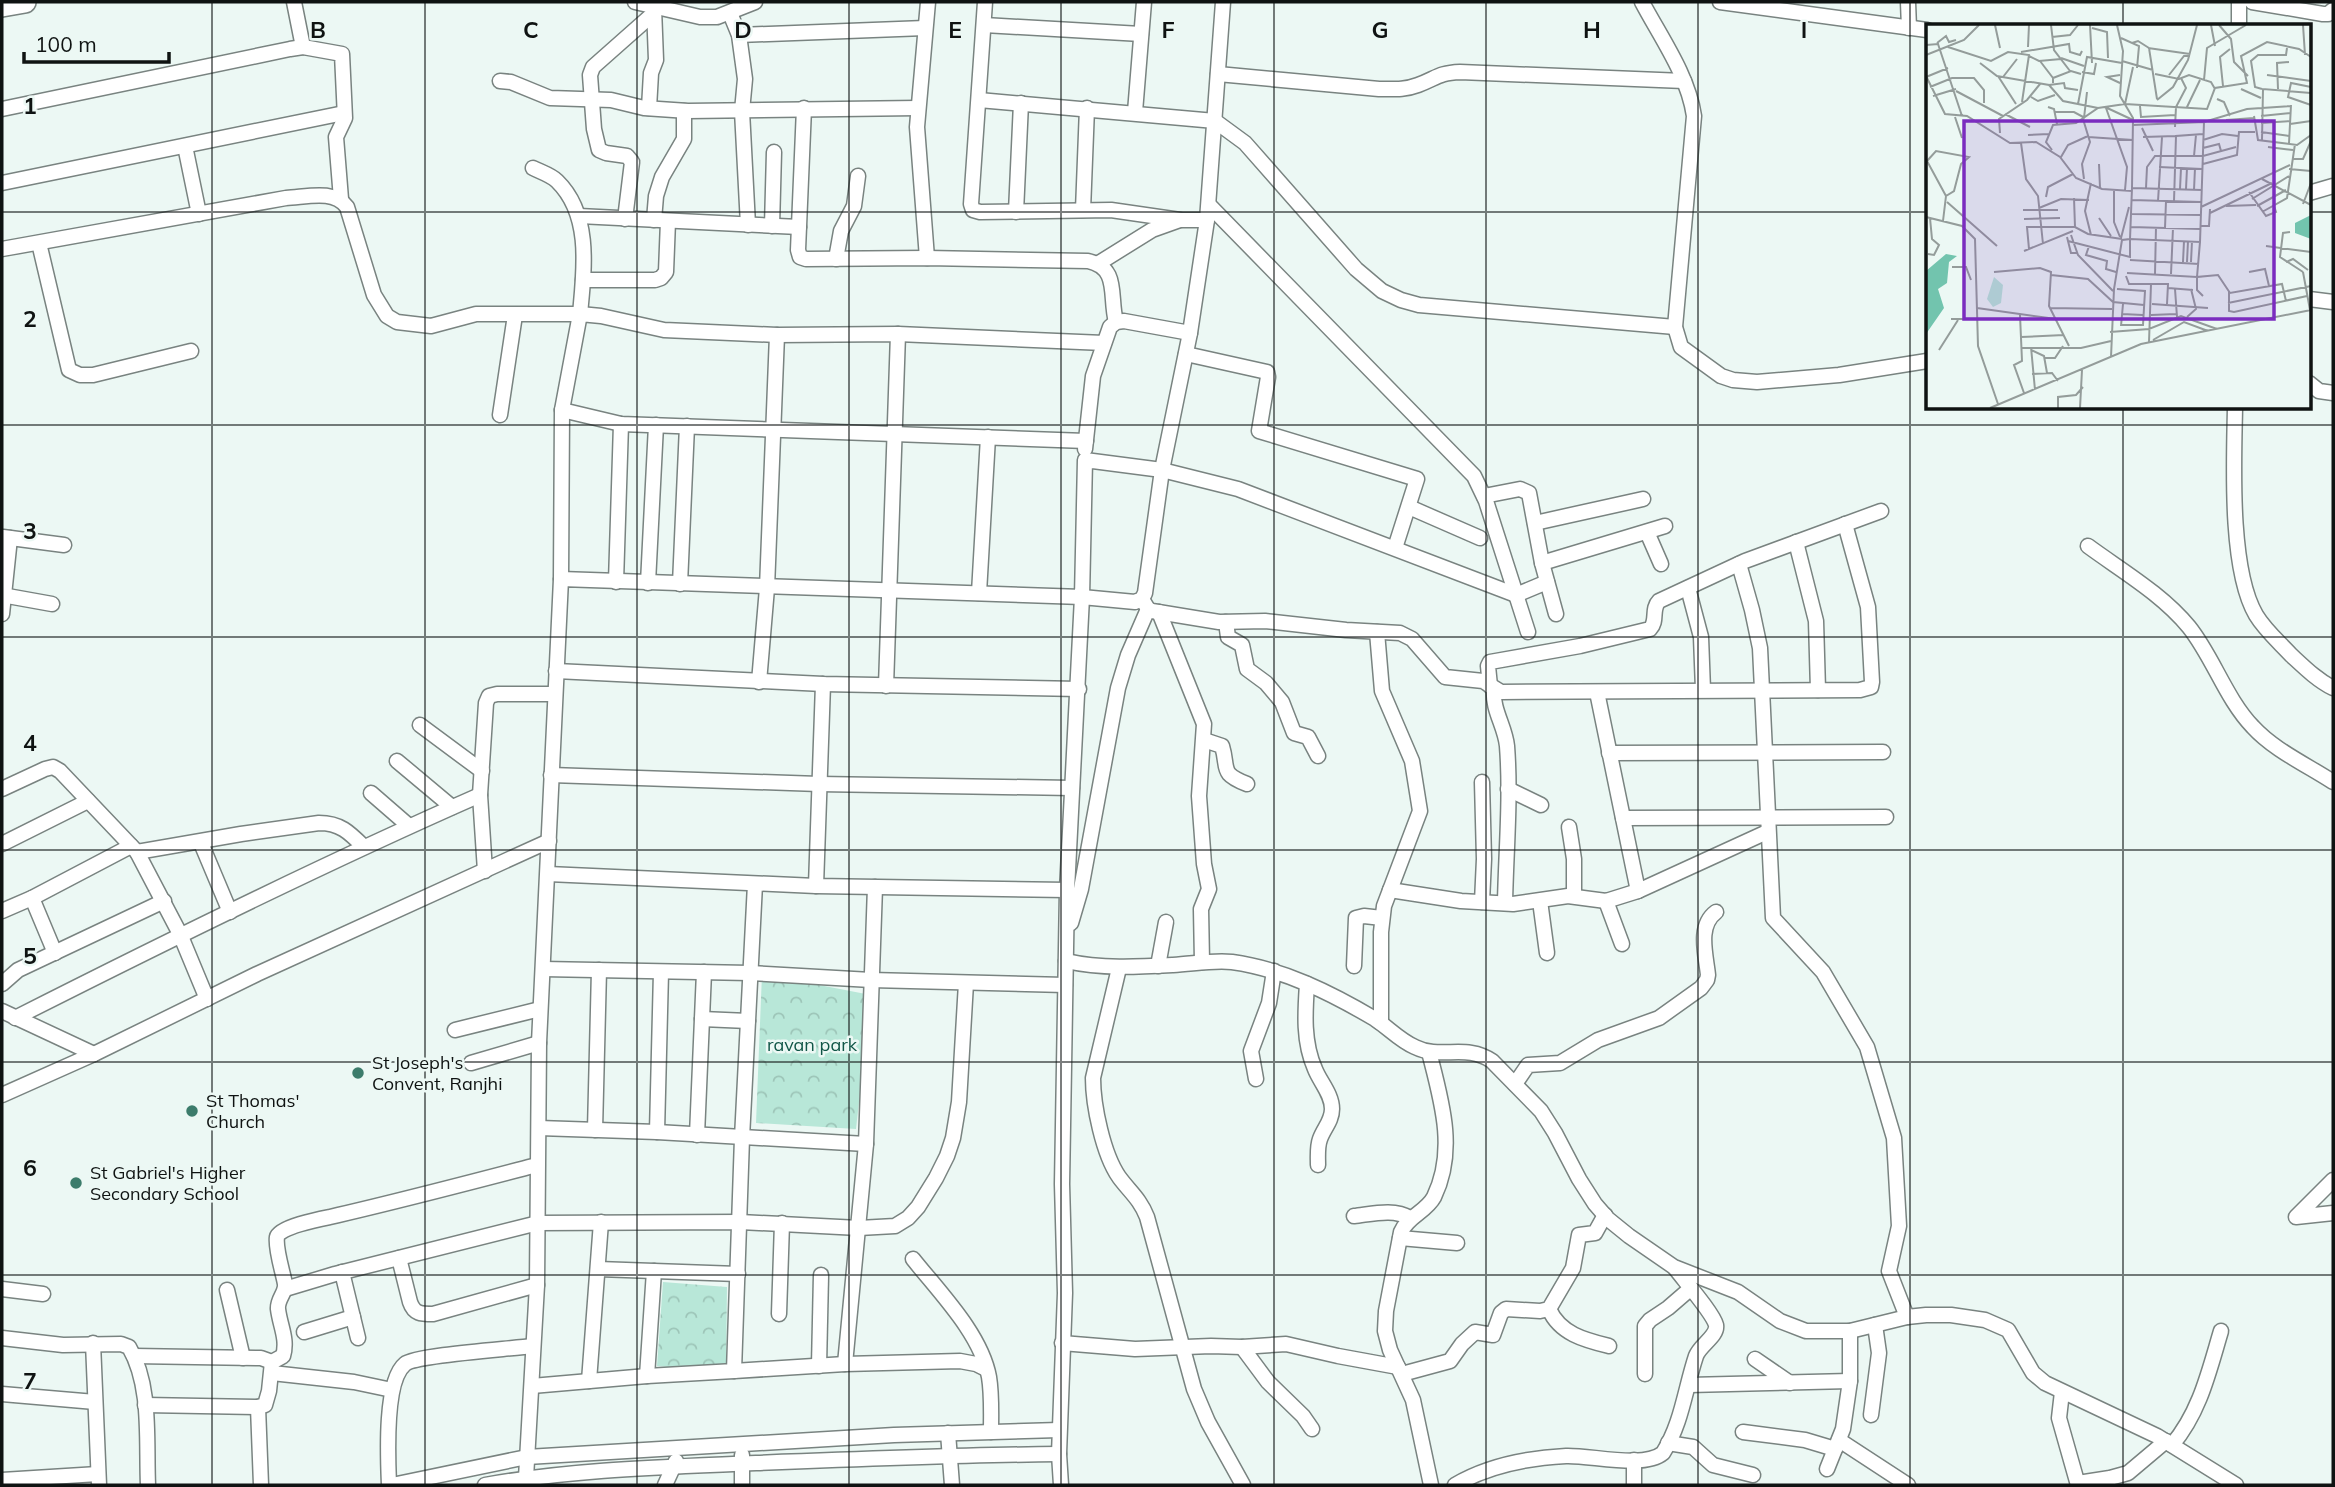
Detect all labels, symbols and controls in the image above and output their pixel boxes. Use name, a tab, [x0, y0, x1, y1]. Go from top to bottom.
text: B	[310, 15, 326, 44]
text: C	[523, 15, 539, 44]
text: D	[734, 15, 752, 44]
text: E	[948, 15, 962, 44]
text: F	[1161, 15, 1175, 44]
text: G	[1371, 15, 1389, 44]
text: H	[1583, 15, 1601, 44]
text: I	[1801, 15, 1807, 44]
scale bar	[24, 21, 170, 65]
inset map	[1926, 24, 2310, 410]
text: 100 m	[35, 31, 97, 57]
text: 1	[23, 91, 37, 120]
text: 2	[23, 304, 37, 333]
text: 3	[23, 516, 37, 545]
text: 4	[23, 728, 37, 757]
text: 5	[23, 941, 37, 970]
park label: ravan park	[767, 1033, 858, 1056]
place label: St Joseph's Convent, Ranjhi	[372, 1051, 502, 1095]
marker: St Joseph's Convent, Ranjhi	[350, 1065, 366, 1081]
place label: St Thomas' Church	[206, 1089, 299, 1133]
marker: St Thomas' Church	[184, 1103, 200, 1119]
text: 6	[23, 1153, 37, 1182]
place label: St Gabriel's Higher Secondary School	[90, 1161, 246, 1205]
marker: St Gabriel's Higher Secondary School	[68, 1175, 84, 1191]
text: 7	[23, 1366, 37, 1395]

